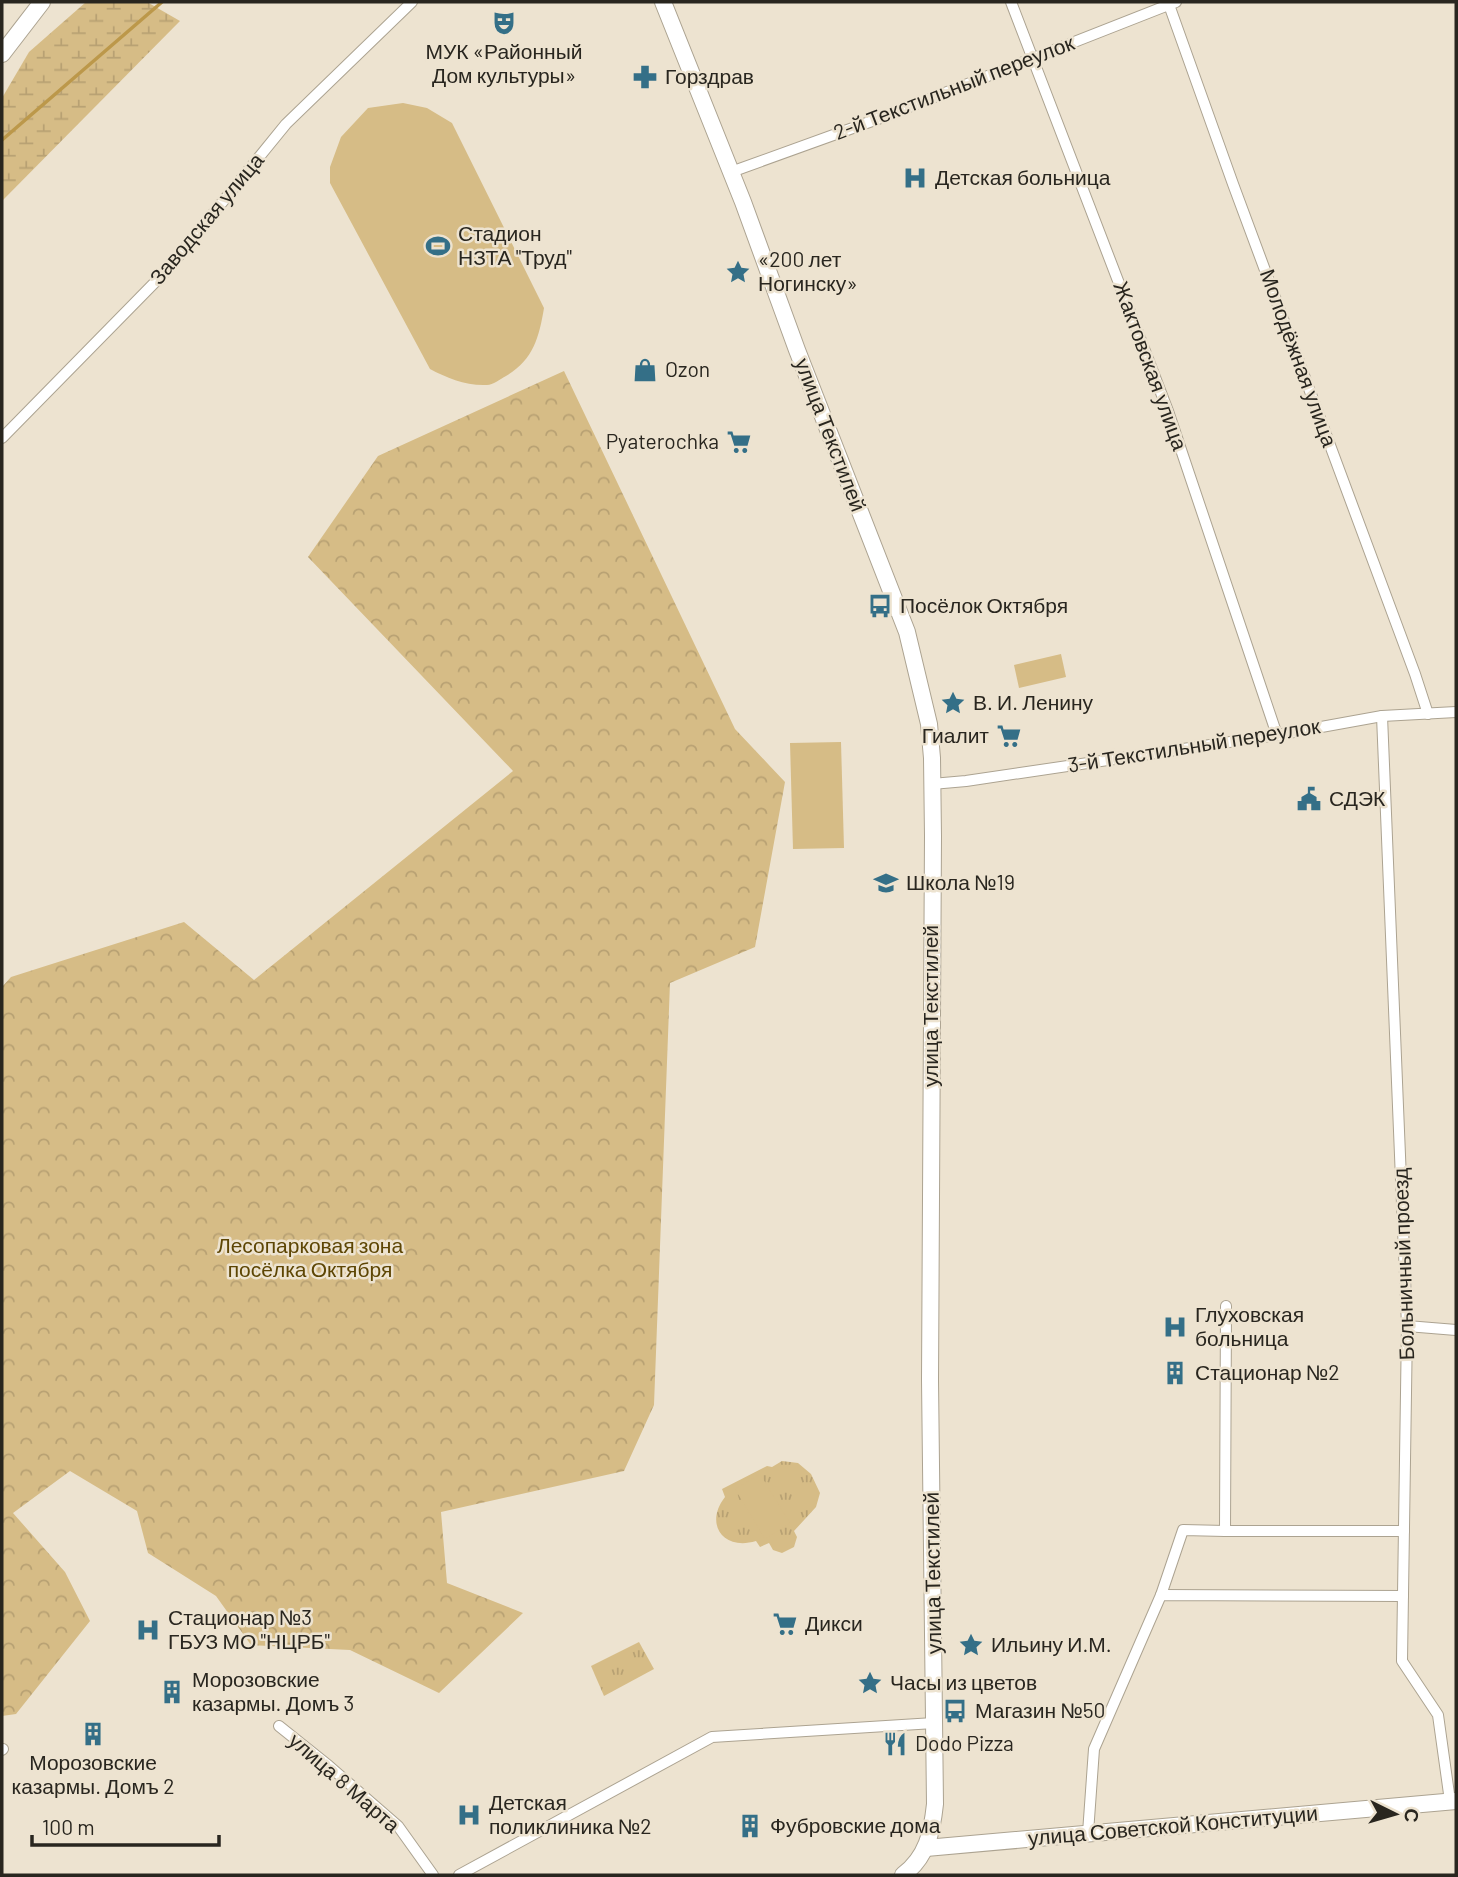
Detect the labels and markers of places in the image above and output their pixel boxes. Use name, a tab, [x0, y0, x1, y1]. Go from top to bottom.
theatre icon: МУК «Районный Дом культуры»	[490, 9, 518, 37]
place label: МУК «Районный Дом культуры»	[425, 38, 583, 87]
pharmacy icon: Горздрав	[631, 63, 659, 91]
place label: Горздрав	[665, 63, 754, 88]
hospital icon: Детская больница	[901, 164, 929, 192]
place label: Детская больница	[935, 164, 1111, 189]
place label: Стадион НЗТА "Труд"	[458, 220, 572, 269]
sports icon: Стадион НЗТА "Труд"	[424, 232, 452, 260]
place label: «200 лет Ногинску»	[758, 246, 858, 295]
place icon: «200 лет Ногинску»	[724, 258, 752, 286]
shop icon: Ozon	[631, 356, 659, 384]
place label: Ozon	[665, 356, 710, 381]
place label: Pyaterochka	[606, 428, 719, 453]
supermarket icon: Pyaterochka	[725, 428, 753, 456]
bus stop icon: Посёлок Октября	[866, 592, 894, 620]
place label: Посёлок Октября	[900, 592, 1068, 617]
place icon: В. И. Ленину	[939, 689, 967, 717]
place label: В. И. Ленину	[973, 689, 1094, 714]
place label: Гиалит	[922, 722, 989, 747]
supermarket icon: Гиалит	[995, 722, 1023, 750]
public building icon: СДЭК	[1295, 785, 1323, 813]
place label: СДЭК	[1329, 785, 1386, 810]
school or university icon: Школа №19	[872, 869, 900, 897]
place label: Школа №19	[906, 869, 1015, 894]
place label: Глуховская больница	[1195, 1301, 1304, 1350]
hospital icon: Глуховская больница	[1161, 1313, 1189, 1341]
building icon: Стационар №2	[1161, 1359, 1189, 1387]
place label: Стационар №2	[1195, 1359, 1340, 1384]
place label: Стационар №3 ГБУЗ МО "НЦРБ"	[168, 1604, 330, 1653]
supermarket icon: Дикси	[771, 1610, 799, 1638]
place label: Дикси	[805, 1610, 863, 1635]
hospital icon: Стационар №3 ГБУЗ МО "НЦРБ"	[134, 1616, 162, 1644]
place icon: Ильину И.М.	[957, 1631, 985, 1659]
place label: Ильину И.М.	[991, 1631, 1112, 1656]
place label: Морозовские казармы. Домъ 3	[192, 1666, 354, 1715]
place icon: Часы из цветов	[856, 1669, 884, 1697]
place label: Часы из цветов	[890, 1669, 1037, 1694]
building icon: Морозовские казармы. Домъ 3	[158, 1678, 186, 1706]
bus stop icon: Магазин №50	[941, 1697, 969, 1725]
place label: Магазин №50	[975, 1697, 1105, 1722]
building icon: Морозовские казармы. Домъ 2	[79, 1720, 107, 1748]
restaurant icon: Dodo Pizza	[881, 1730, 909, 1758]
place label: Dodo Pizza	[915, 1730, 1014, 1755]
place label: Морозовские казармы. Домъ 2	[12, 1749, 174, 1798]
place label: Детская поликлиника №2	[489, 1789, 652, 1838]
hospital icon: Детская поликлиника №2	[455, 1801, 483, 1829]
building icon: Фубровские дома	[736, 1812, 764, 1840]
place label: Фубровские дома	[770, 1812, 941, 1837]

